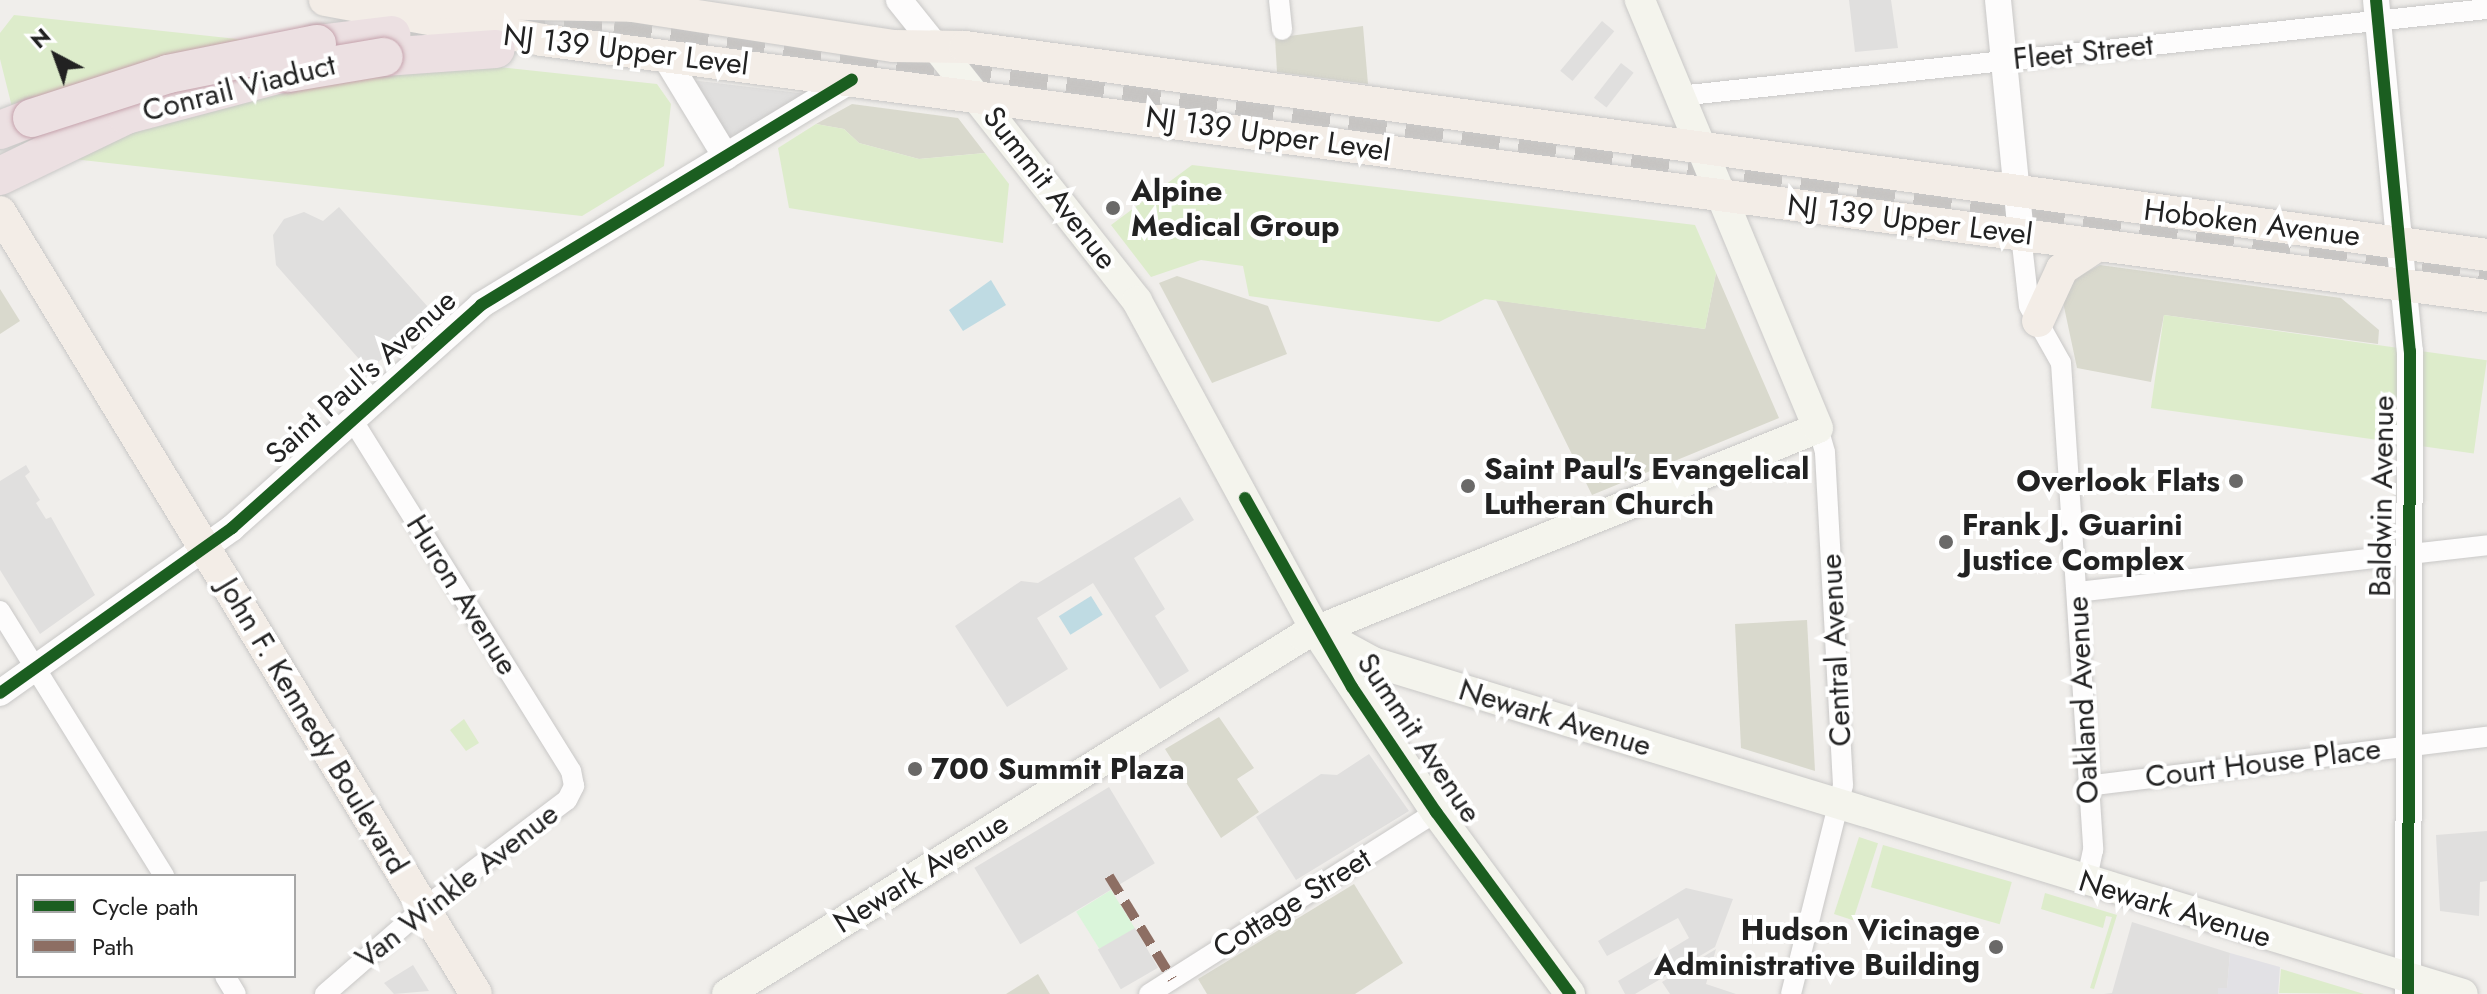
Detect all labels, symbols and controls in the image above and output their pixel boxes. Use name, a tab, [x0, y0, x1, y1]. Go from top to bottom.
north arrow	[16, 16, 96, 96]
street label: NJ 139 Upper Level	[501, 17, 751, 83]
text: N	[23, 20, 57, 56]
street label: Fleet Street	[2011, 27, 2155, 77]
street label: Conrail Viaduct	[139, 47, 339, 129]
street label: NJ 139 Upper Level	[1143, 99, 1393, 169]
street label: Summit Avenue	[975, 100, 1125, 276]
place label: Alpine Medical Group	[1131, 173, 1340, 244]
street label: NJ 139 Upper Level	[1785, 187, 2035, 253]
street label: Hoboken Avenue	[2142, 192, 2362, 254]
marker: Alpine Medical Group	[1102, 197, 1124, 219]
street label: Saint Paul's Avenue	[259, 282, 463, 472]
street label: Baldwin Avenue	[2362, 395, 2402, 597]
place label: Saint Paul's Evangelical Lutheran Church	[1484, 451, 1809, 522]
place label: Overlook Flats	[2016, 463, 2220, 499]
marker: Overlook Flats	[2227, 472, 2245, 490]
marker: Saint Paul's Evangelical Lutheran Church	[1459, 477, 1477, 495]
place label: Frank J. Guarini Justice Complex	[1962, 507, 2184, 578]
street label: Huron Avenue	[399, 508, 525, 682]
marker: Frank J. Guarini Justice Complex	[1937, 533, 1955, 551]
street label: Central Avenue	[1813, 553, 1859, 747]
street label: John F. Kennedy Boulevard	[210, 572, 416, 880]
street label: Oakland Avenue	[2060, 595, 2106, 805]
street label: Summit Avenue	[1349, 647, 1489, 829]
street label: Newark Avenue	[1455, 672, 1655, 764]
street label: Court House Place	[2143, 731, 2383, 795]
place label: 700 Summit Plaza	[931, 751, 1185, 787]
marker: 700 Summit Plaza	[906, 760, 924, 778]
street label: Van Winkle Avenue	[349, 796, 565, 976]
street label: Newark Avenue	[827, 805, 1015, 941]
street label: Cottage Street	[1207, 840, 1377, 966]
street label: Newark Avenue	[2075, 863, 2275, 955]
legend	[16, 874, 296, 978]
text: Cycle path	[92, 889, 199, 924]
place label: Hudson Vicinage Administrative Building	[1654, 912, 1980, 982]
text: Path	[92, 929, 134, 964]
marker: Hudson Vicinage Administrative Building	[1987, 938, 2005, 956]

